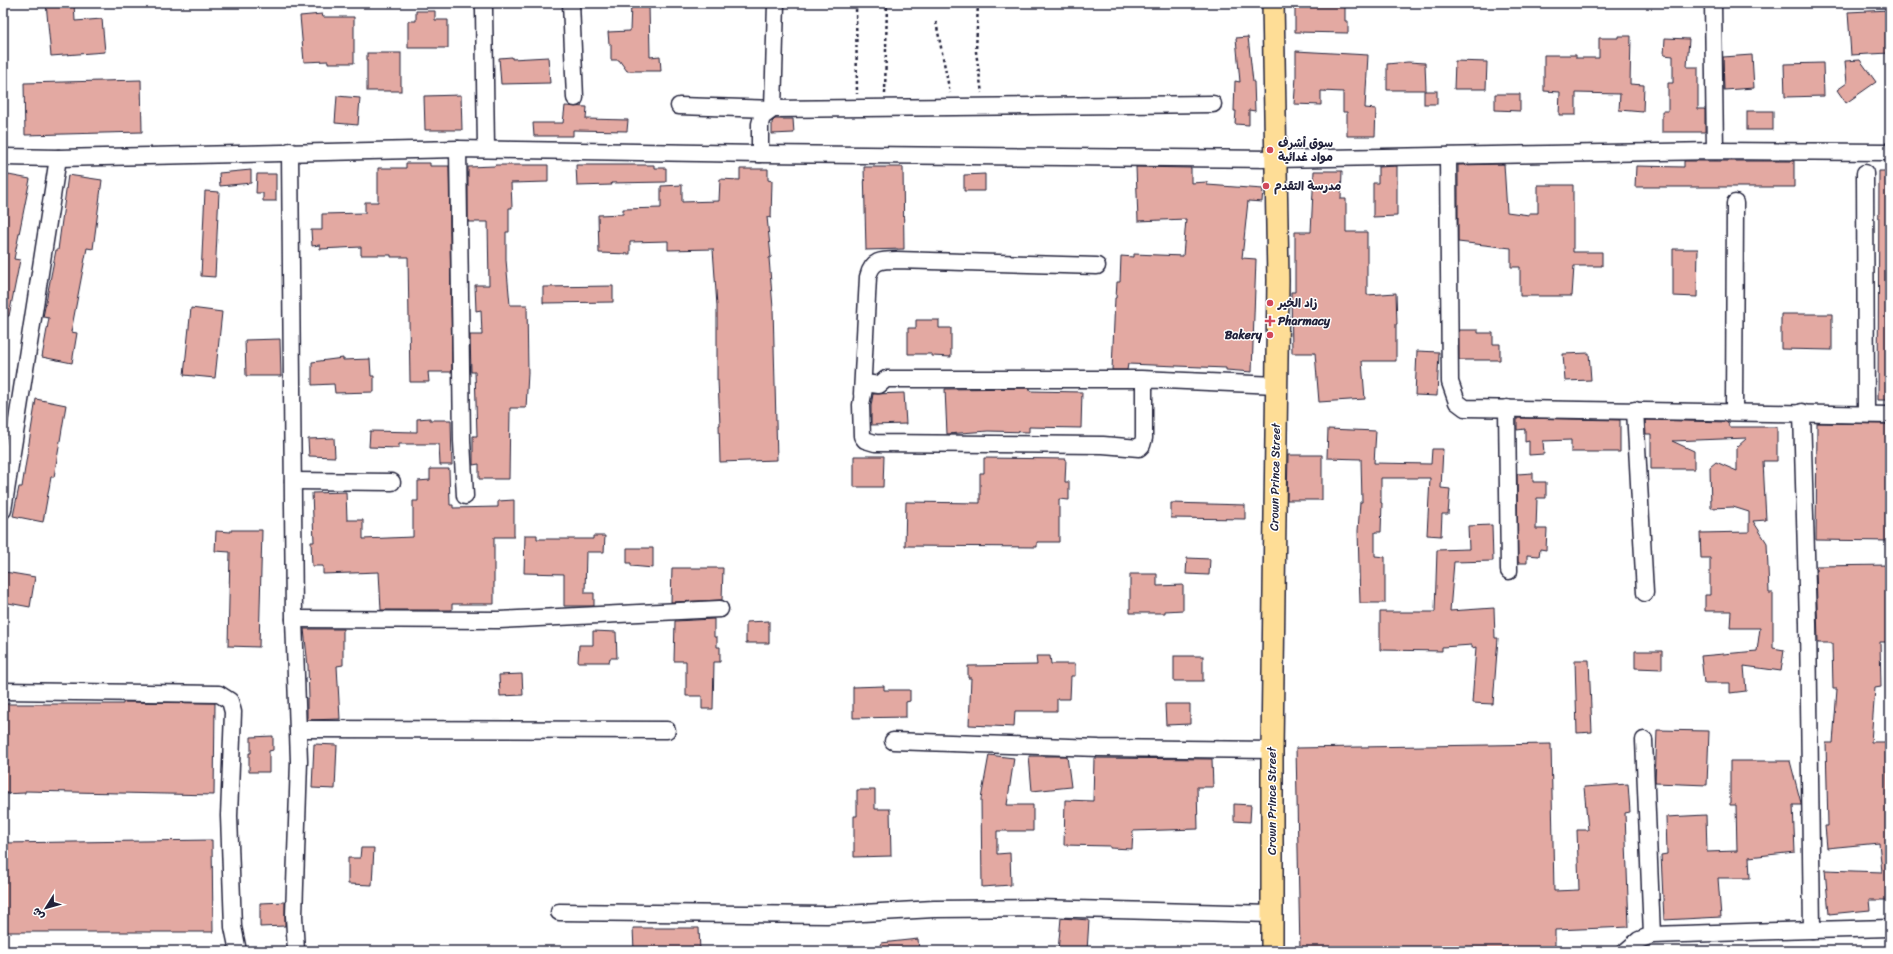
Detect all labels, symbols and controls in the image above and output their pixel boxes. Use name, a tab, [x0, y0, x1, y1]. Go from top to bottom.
place label: سوق أشرف مواد غدائية	[1278, 132, 1333, 168]
marker: سوق أشرف مواد غدائية	[1265, 145, 1275, 155]
place label: مدرسة التقدم	[1274, 175, 1341, 197]
marker: مدرسة التقدم	[1261, 181, 1271, 191]
place label: زاد الخير	[1277, 292, 1318, 314]
marker: زاد الخير	[1265, 298, 1275, 308]
place label: Pharmacy	[1278, 310, 1331, 332]
marker: Pharmacy	[1265, 316, 1275, 326]
place label: Bakery	[1225, 324, 1263, 346]
marker: Bakery	[1265, 330, 1275, 340]
street label: Crown Prince Street	[1263, 422, 1287, 531]
street label: Crown Prince Street	[1261, 746, 1283, 855]
north arrow	[26, 888, 66, 928]
text: ش	[27, 903, 50, 924]

